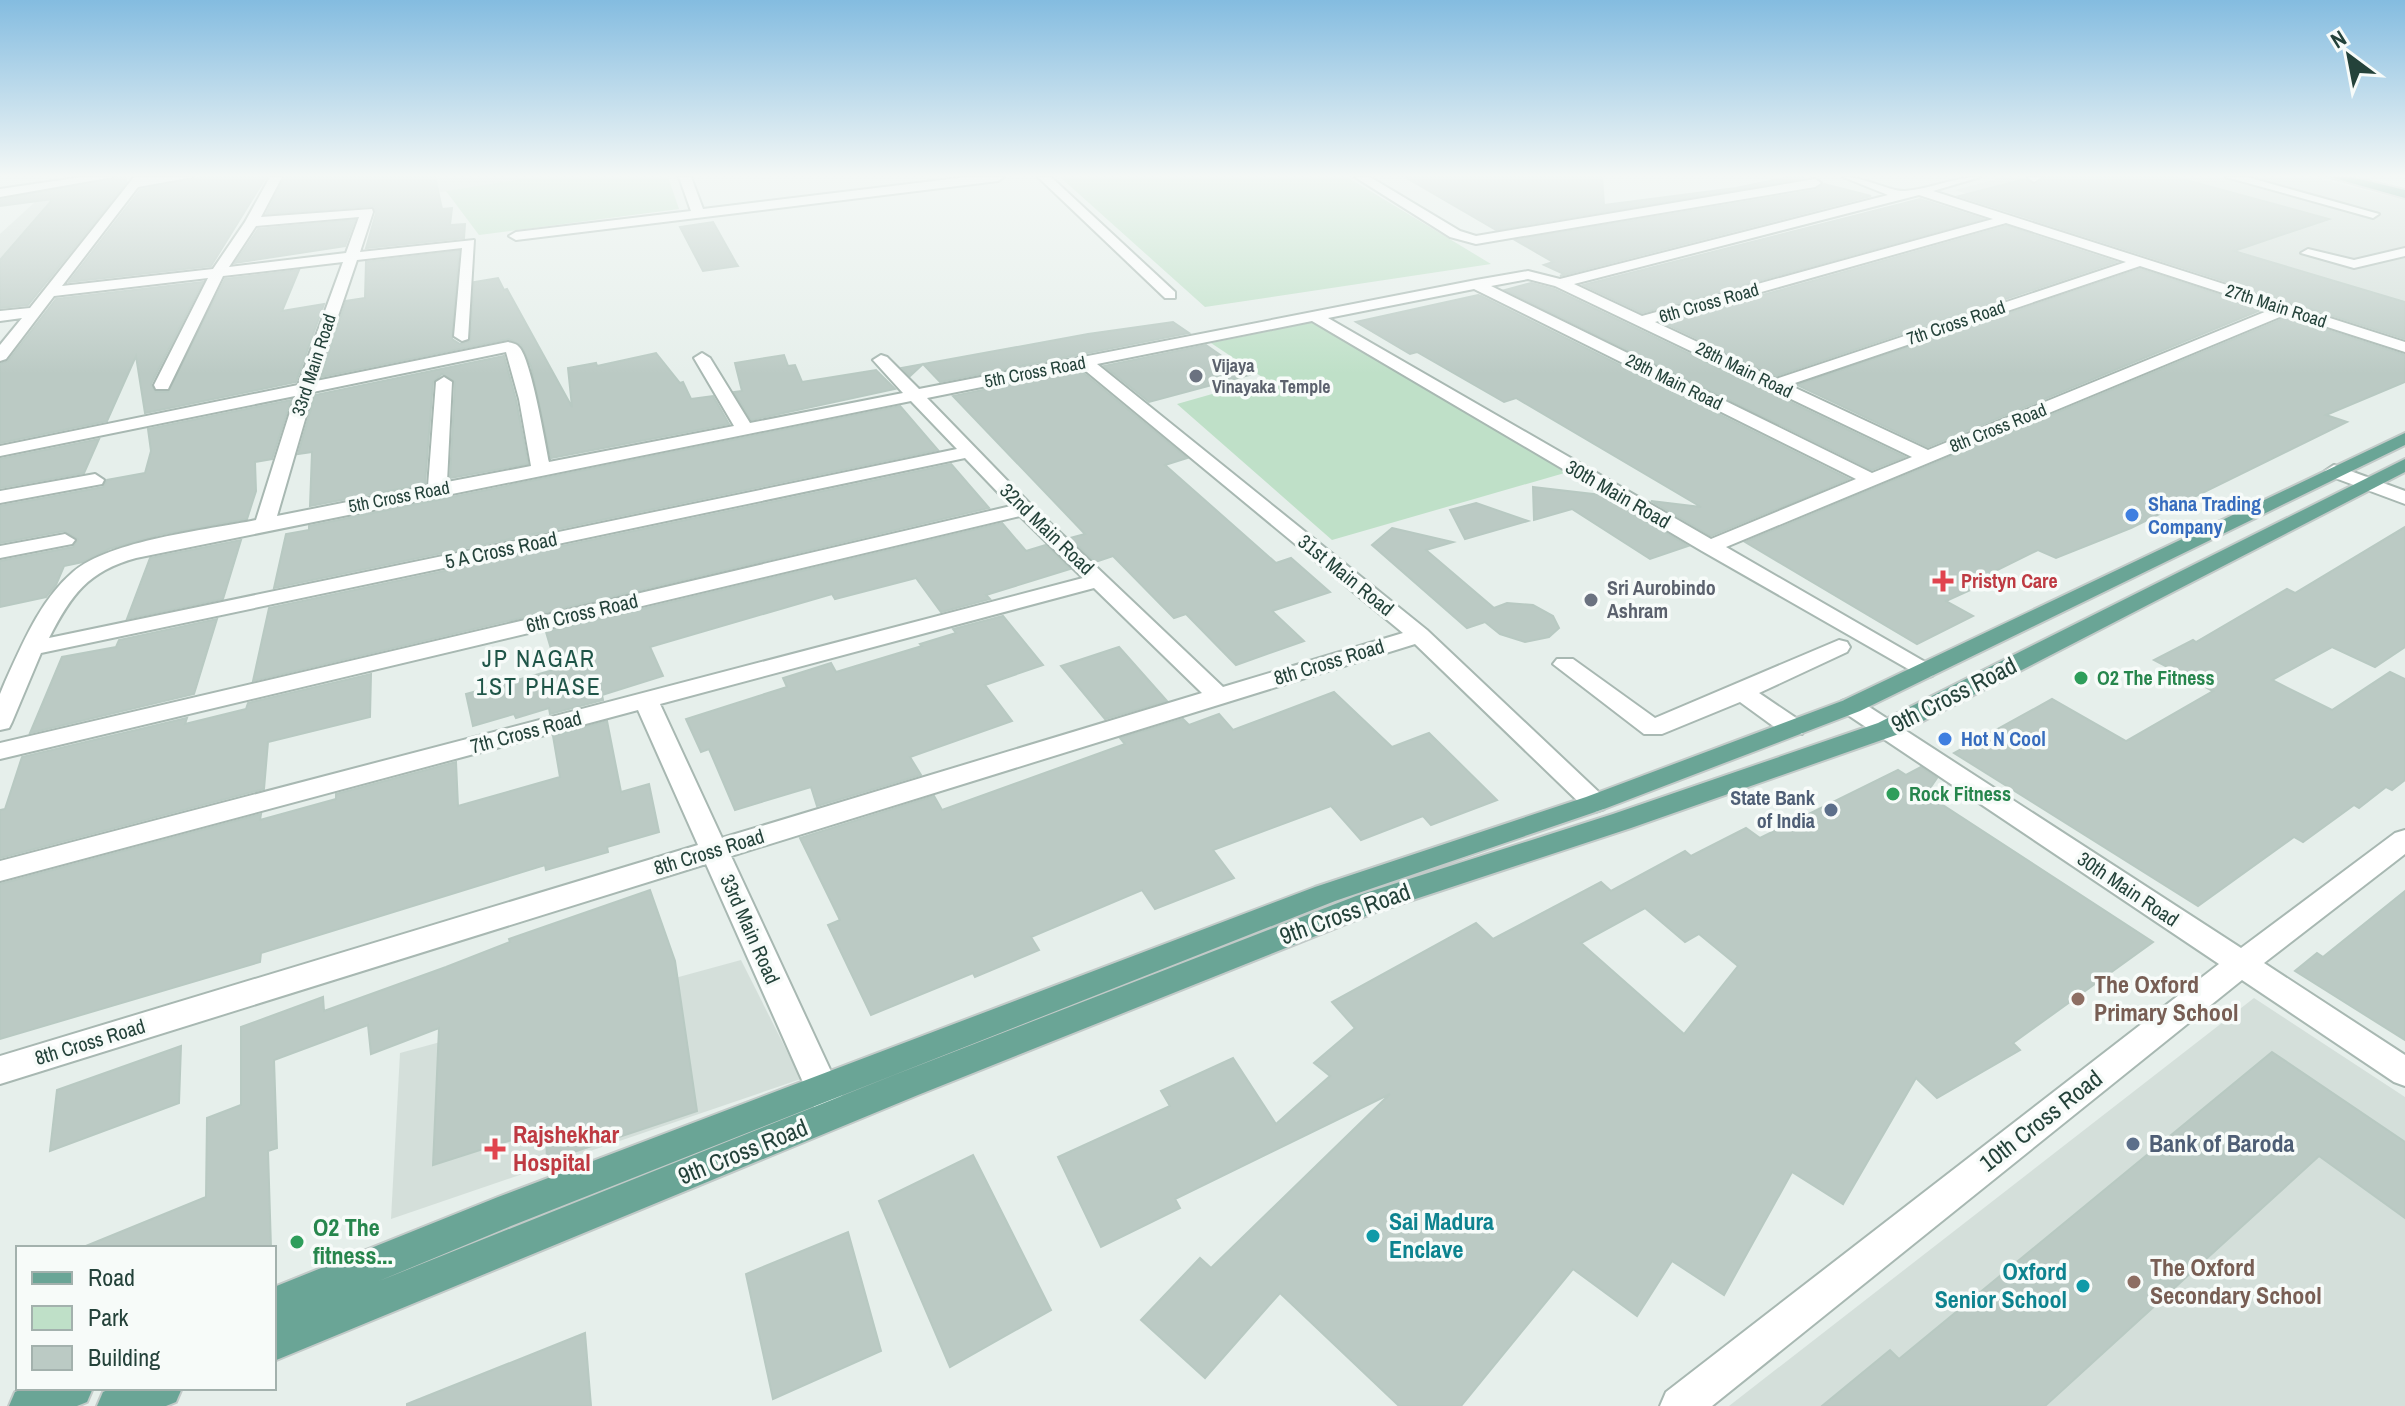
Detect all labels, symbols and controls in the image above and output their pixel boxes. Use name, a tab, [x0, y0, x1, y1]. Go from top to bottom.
north arrow	[2309, 16, 2389, 96]
text: N	[2325, 23, 2352, 55]
street label: 6th Cross Road	[1656, 276, 1762, 329]
street label: 27th Main Road	[2222, 277, 2330, 334]
street label: 7th Cross Road	[1903, 294, 2008, 351]
street label: 33rd Main Road	[285, 311, 342, 419]
street label: 28th Main Road	[1692, 335, 1797, 404]
street label: 29th Main Road	[1622, 347, 1727, 416]
street label: 5th Cross Road	[982, 349, 1088, 394]
place label: Vijaya Vinayaka Temple	[1212, 353, 1330, 399]
marker: Vijaya Vinayaka Temple	[1187, 367, 1205, 385]
street label: 8th Cross Road	[1946, 397, 2050, 458]
street label: 30th Main Road	[1561, 453, 1676, 534]
street label: 5th Cross Road	[346, 474, 452, 519]
street label: 32nd Main Road	[994, 477, 1100, 580]
place label: Shana Trading Company	[2148, 490, 2261, 540]
marker: Shana Trading Company	[2123, 506, 2141, 524]
street label: 5 A Cross Road	[442, 524, 559, 575]
street label: 31st Main Road	[1293, 528, 1400, 622]
place label: Pristyn Care	[1961, 567, 2058, 594]
marker: Pristyn Care	[1932, 570, 1954, 592]
place label: Sri Aurobindo Ashram	[1607, 574, 1716, 624]
street label: 6th Cross Road	[523, 587, 640, 638]
marker: Sri Aurobindo Ashram	[1582, 591, 1600, 609]
street label: 8th Cross Road	[1270, 632, 1387, 691]
district label: JP NAGAR 1ST PHASE	[476, 642, 602, 702]
street label: 9th Cross Road	[1885, 649, 2022, 739]
place label: O2 The Fitness	[2097, 664, 2215, 691]
marker: O2 The Fitness	[2072, 669, 2090, 687]
street label: 7th Cross Road	[467, 704, 584, 759]
place label: Hot N Cool	[1961, 725, 2046, 752]
marker: Hot N Cool	[1936, 730, 1954, 748]
place label: Rock Fitness	[1909, 780, 2011, 807]
place label: State Bank of India	[1730, 784, 1816, 834]
marker: Rock Fitness	[1884, 785, 1902, 803]
marker: State Bank of India	[1822, 801, 1840, 819]
street label: 8th Cross Road	[650, 822, 767, 881]
street label: 30th Main Road	[2072, 845, 2184, 932]
street label: 33rd Main Road	[714, 870, 787, 988]
street label: 9th Cross Road	[1275, 875, 1414, 951]
place label: The Oxford Primary School	[2094, 968, 2238, 1028]
marker: The Oxford Primary School	[2069, 990, 2087, 1008]
street label: 8th Cross Road	[31, 1012, 148, 1071]
street label: 10th Cross Road	[1972, 1062, 2108, 1178]
street label: 9th Cross Road	[673, 1111, 812, 1192]
place label: Rajshekhar Hospital	[513, 1118, 619, 1178]
place label: Bank of Baroda	[2149, 1127, 2294, 1159]
marker: Bank of Baroda	[2124, 1135, 2142, 1153]
marker: Rajshekhar Hospital	[484, 1138, 506, 1160]
place label: Sai Madura Enclave	[1389, 1205, 1494, 1265]
place label: O2 The fitness...	[313, 1211, 393, 1271]
marker: Sai Madura Enclave	[1364, 1227, 1382, 1245]
marker: O2 The fitness...	[288, 1233, 306, 1251]
legend	[16, 1246, 276, 1390]
place label: The Oxford Secondary School	[2150, 1251, 2322, 1311]
place label: Oxford Senior School	[1935, 1255, 2067, 1315]
text: Road	[88, 1261, 135, 1293]
marker: The Oxford Secondary School	[2125, 1273, 2143, 1291]
marker: Oxford Senior School	[2074, 1277, 2092, 1295]
text: Park	[88, 1301, 129, 1333]
text: Building	[88, 1341, 160, 1373]

